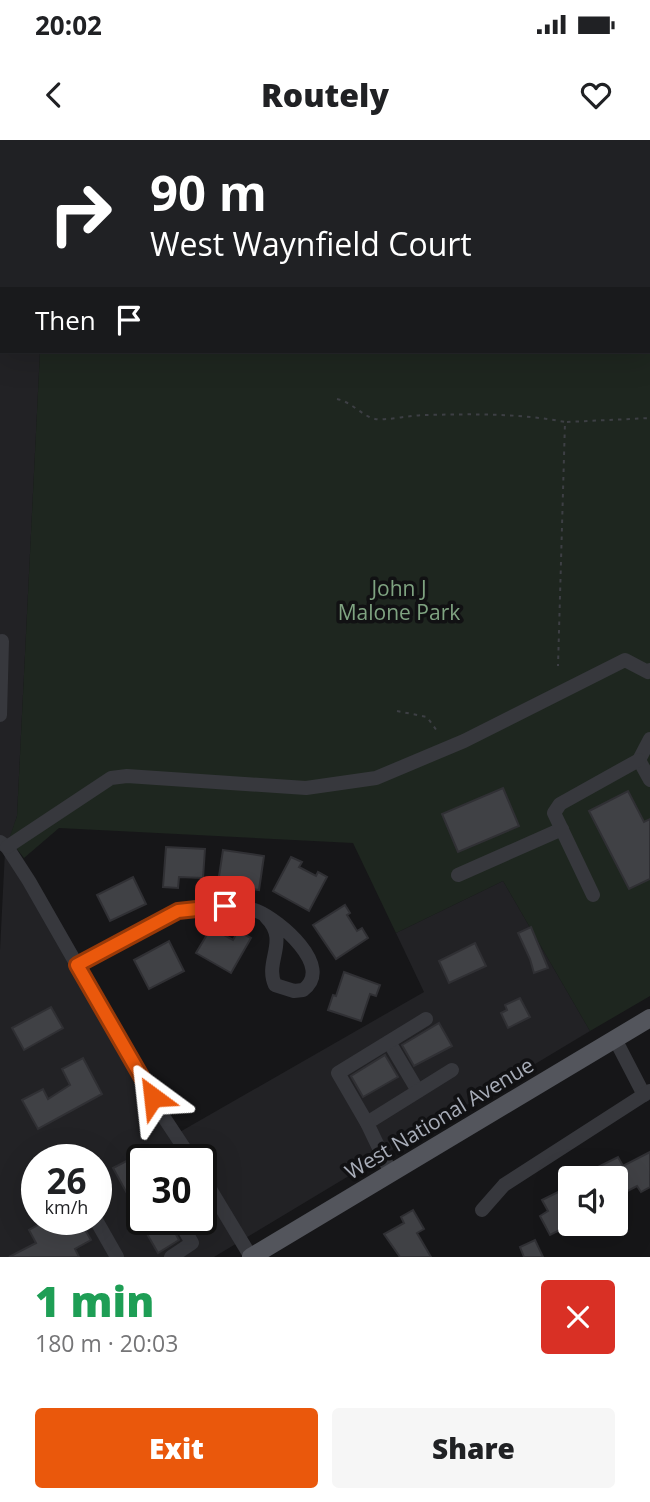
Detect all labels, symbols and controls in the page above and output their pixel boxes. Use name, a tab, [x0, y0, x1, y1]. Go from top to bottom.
text: 20:02	[35, 7, 102, 43]
text: Routely	[261, 73, 389, 116]
icon: back	[35, 76, 73, 114]
icon: heart	[577, 76, 615, 114]
text: 90 m	[150, 159, 267, 225]
icon: right	[35, 168, 126, 259]
text: West Waynfield Court	[150, 222, 472, 265]
icon: arrive	[110, 301, 148, 339]
text: Then	[35, 302, 96, 338]
park label: John J Malone Park	[338, 574, 460, 626]
pin	[195, 876, 255, 936]
icon: arrive	[206, 887, 244, 925]
street label: West National Avenue	[339, 1051, 539, 1185]
position arrow	[116, 1060, 190, 1134]
speed limit sign: 30	[126, 1144, 217, 1235]
text: 26	[46, 1157, 87, 1204]
map controls	[558, 1166, 628, 1236]
button: sound	[558, 1166, 628, 1236]
text: km/h	[45, 1195, 88, 1219]
text: 1 min	[35, 1272, 154, 1329]
button: close	[541, 1280, 615, 1354]
text: 180 m · 20:03	[35, 1327, 178, 1359]
button: Exit	[35, 1408, 318, 1488]
button: Share	[332, 1408, 615, 1488]

